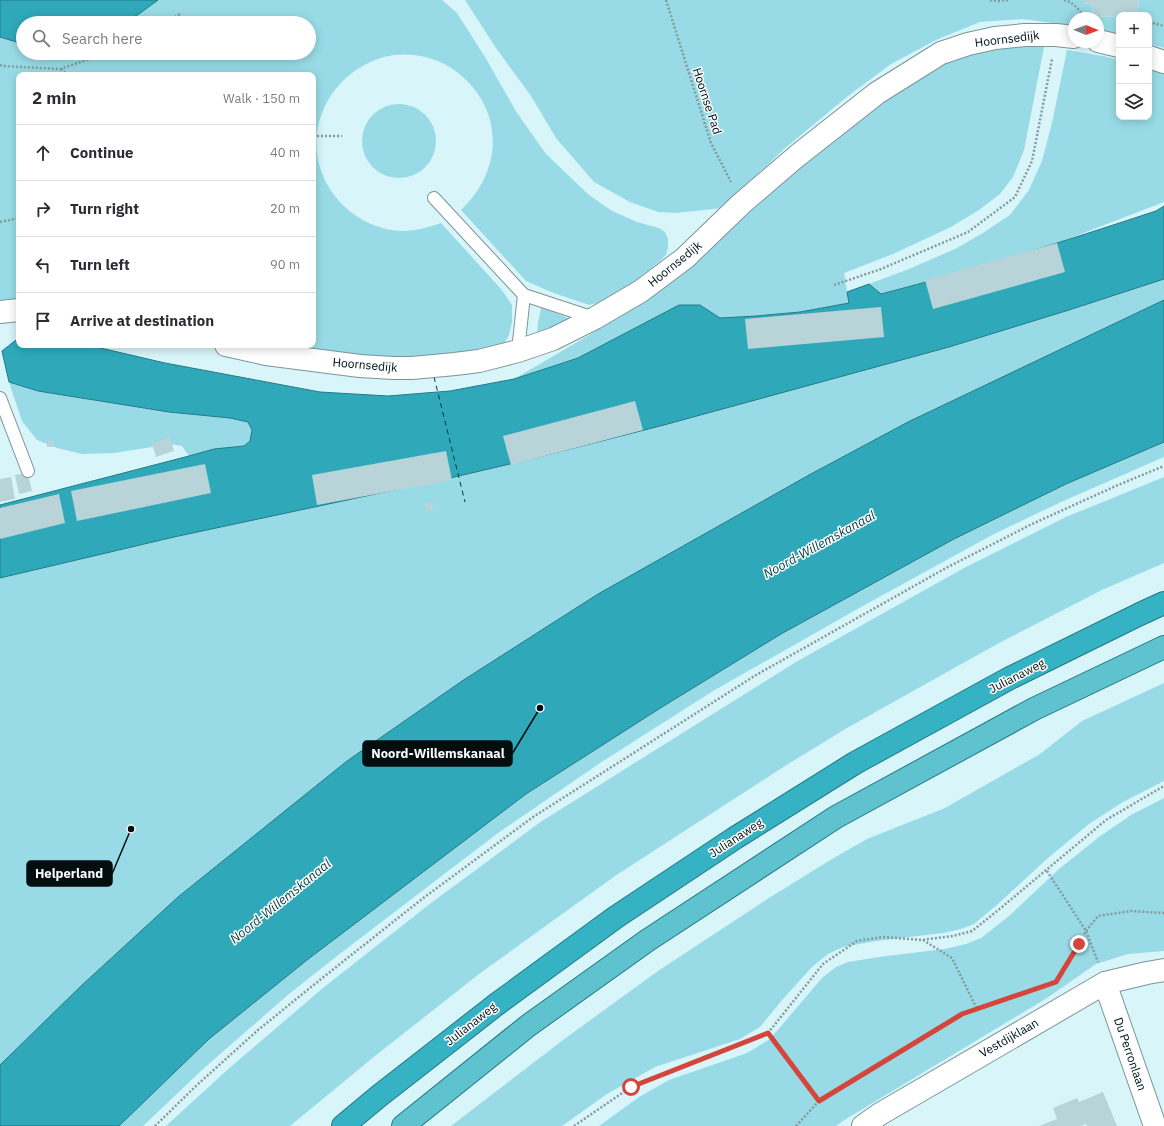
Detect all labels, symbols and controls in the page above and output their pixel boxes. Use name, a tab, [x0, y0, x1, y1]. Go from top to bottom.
north arrow	[1068, 12, 1104, 48]
map controls	[1116, 12, 1152, 120]
button: +	[1116, 12, 1152, 48]
search box	[16, 16, 316, 60]
icon: search	[30, 27, 52, 49]
street label: Hoornsedijk	[974, 27, 1041, 50]
text: Search here	[62, 29, 142, 48]
button: −	[1116, 48, 1152, 84]
street label: Hoornse Pad	[690, 66, 725, 136]
button: layers	[1116, 84, 1152, 120]
text: 2 min	[32, 87, 76, 109]
text: Walk · 150 m	[223, 90, 300, 107]
icon: ahead	[32, 142, 54, 164]
text: Continue	[70, 143, 134, 162]
text: 40 m	[270, 144, 300, 161]
icon: right	[32, 198, 54, 220]
text: Turn right	[70, 199, 139, 218]
text: 20 m	[270, 200, 300, 217]
street label: Hoornsedijk	[645, 237, 705, 290]
icon: left	[32, 254, 54, 276]
text: Turn left	[70, 255, 130, 274]
text: 90 m	[270, 256, 300, 273]
icon: arrive	[32, 310, 54, 332]
text: Arrive at destination	[70, 311, 214, 330]
street label: Hoornsedijk	[332, 354, 399, 375]
water label: Noord-Willemskanaal	[760, 506, 879, 582]
street label: Julianaweg	[986, 655, 1048, 696]
callout: Noord-Willemskanaal	[363, 741, 512, 766]
text: Noord-Willemskanaal	[371, 745, 505, 762]
street label: Julianaweg	[706, 814, 766, 860]
water label: Noord-Willemskanaal	[226, 855, 335, 947]
callout: Helperland	[27, 861, 112, 886]
text: Helperland	[35, 865, 103, 882]
route end	[1070, 935, 1088, 953]
street label: Julianaweg	[442, 999, 500, 1048]
street label: Vestdijklaan	[977, 1015, 1041, 1060]
street label: Du Perronlaan	[1111, 1015, 1150, 1092]
route start	[622, 1078, 640, 1096]

